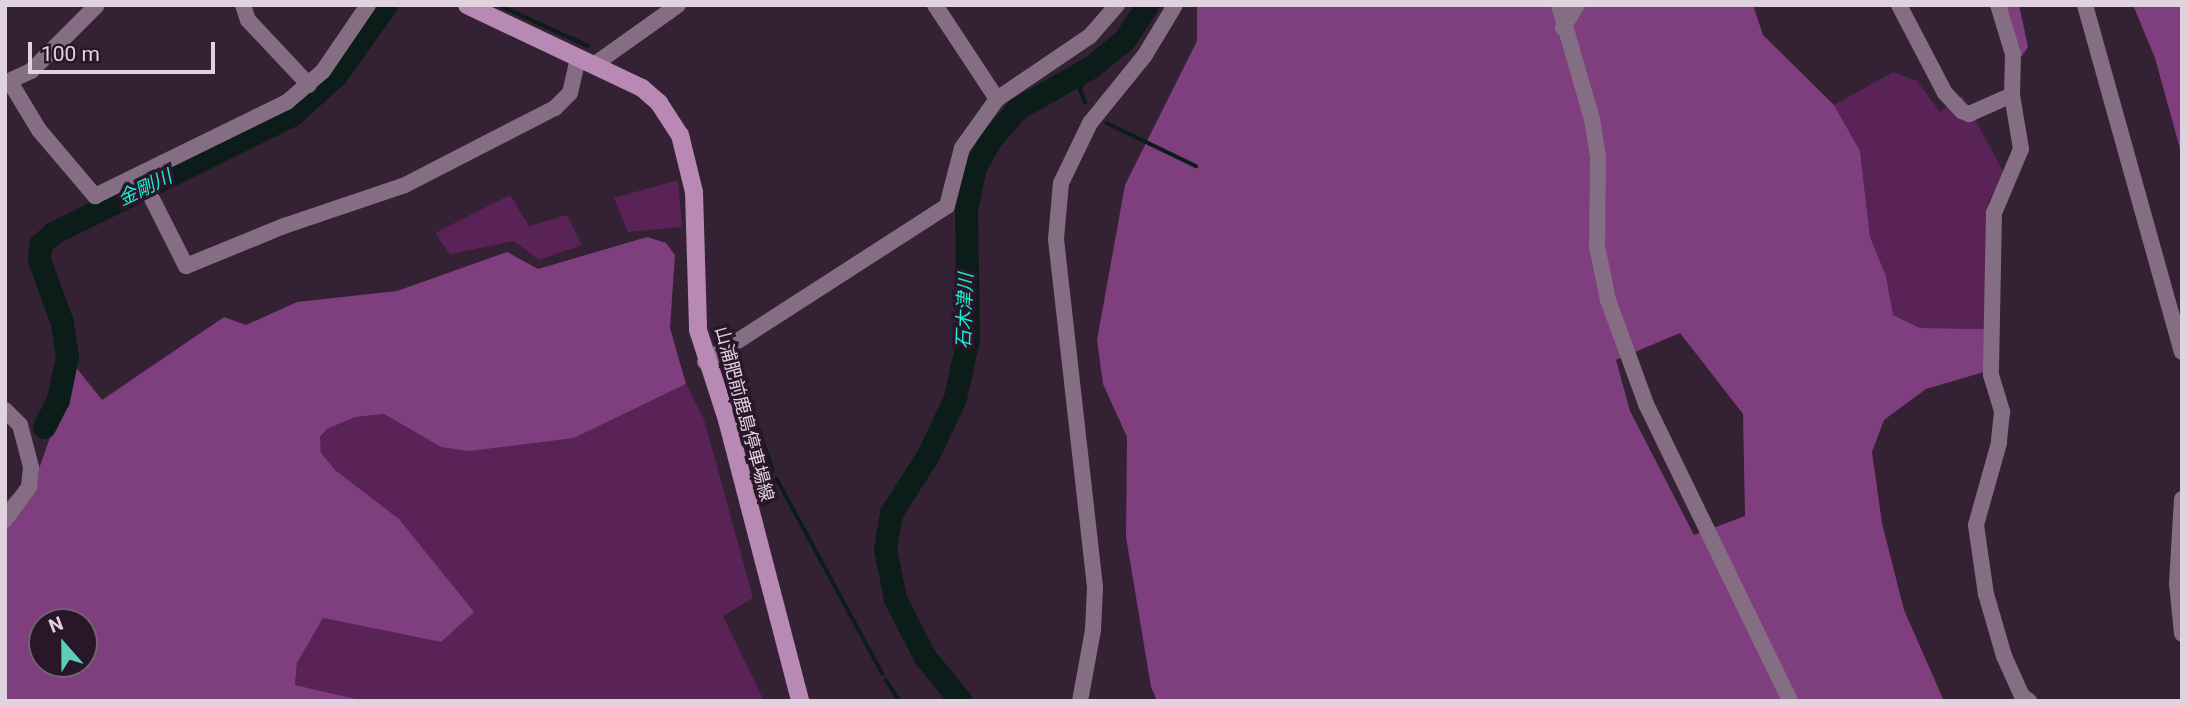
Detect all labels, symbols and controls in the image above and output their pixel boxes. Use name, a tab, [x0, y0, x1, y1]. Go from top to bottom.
scale bar	[32, 28, 219, 72]
text: 100 m	[41, 42, 100, 66]
water label: 金剛川	[114, 165, 176, 211]
water label: 石木津川	[952, 273, 978, 349]
street label: 山浦肥前鹿島停車場線	[710, 324, 778, 504]
north arrow	[28, 608, 98, 678]
text: N	[46, 612, 66, 638]

